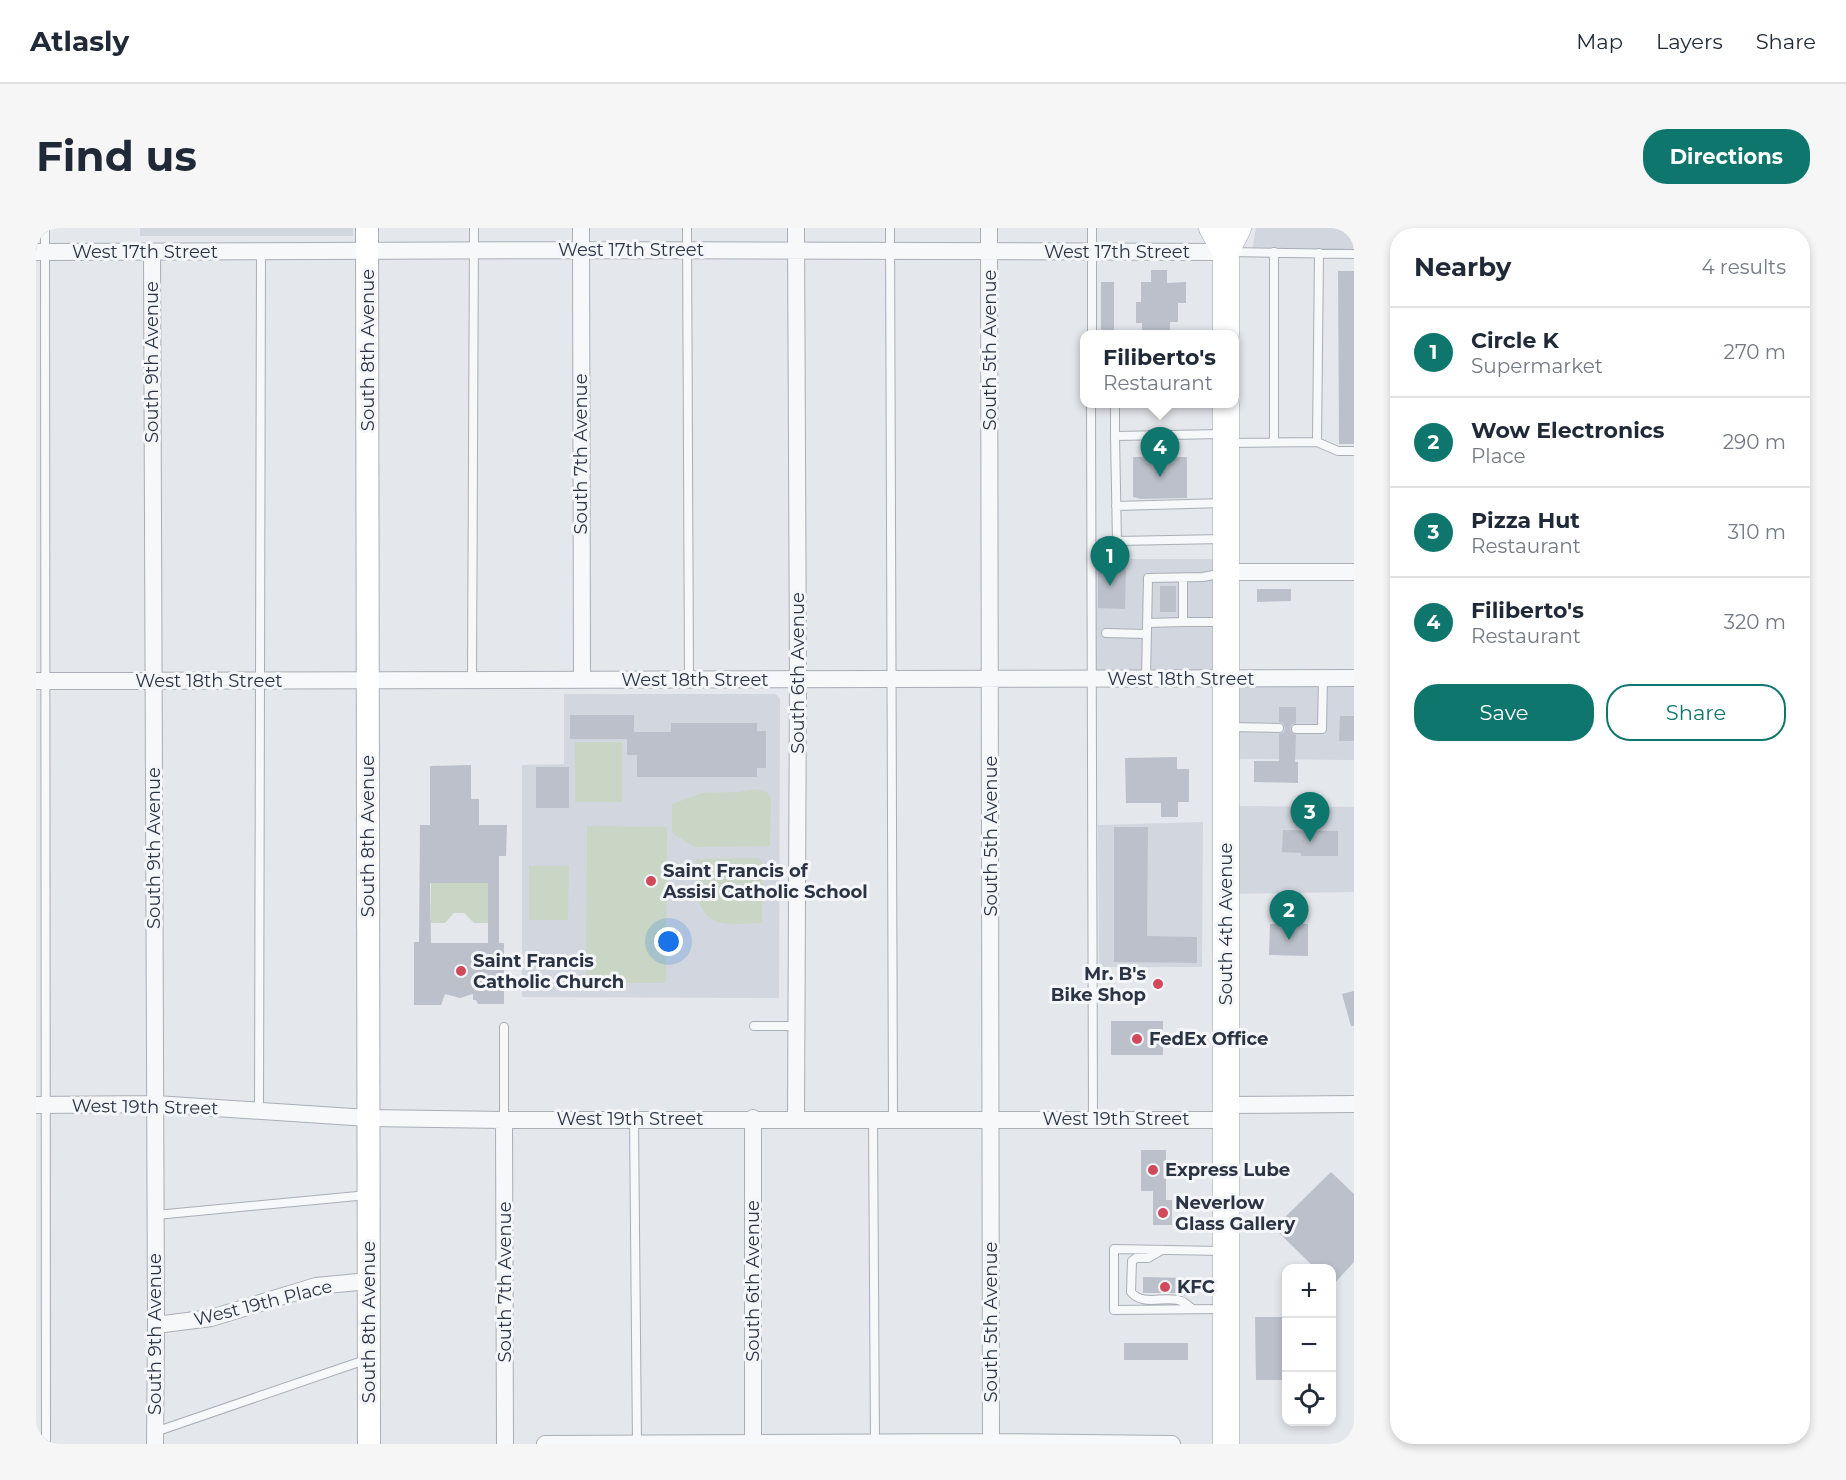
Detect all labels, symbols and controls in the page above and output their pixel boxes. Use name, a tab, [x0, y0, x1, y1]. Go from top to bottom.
text: Atlasly	[30, 24, 129, 58]
text: Map	[1576, 29, 1623, 54]
text: Layers	[1656, 29, 1723, 54]
text: Share	[1756, 29, 1816, 54]
button: Directions	[1643, 129, 1810, 184]
text: Find us	[36, 130, 197, 182]
street label: West 17th Street	[558, 239, 704, 261]
street label: West 17th Street	[72, 241, 218, 263]
street label: West 17th Street	[1044, 241, 1190, 263]
text: Nearby	[1414, 251, 1511, 283]
text: 4 results	[1701, 255, 1786, 279]
street label: South 8th Avenue	[357, 269, 379, 431]
street label: South 5th Avenue	[979, 269, 1001, 430]
street label: South 9th Avenue	[141, 281, 163, 443]
text: Circle K	[1471, 327, 1559, 354]
popup	[1080, 330, 1239, 408]
text: 1	[1430, 340, 1437, 364]
text: 270 m	[1724, 340, 1786, 364]
text: Filiberto's	[1103, 344, 1216, 371]
text: Supermarket	[1471, 354, 1603, 378]
text: Restaurant	[1103, 371, 1213, 395]
street label: South 7th Avenue	[570, 373, 592, 535]
text: Wow Electronics	[1471, 417, 1665, 444]
pin: 4	[1140, 428, 1180, 477]
text: 2	[1428, 430, 1439, 454]
text: 290 m	[1723, 430, 1786, 454]
text: Place	[1471, 444, 1526, 468]
text: Pizza Hut	[1471, 507, 1580, 534]
text: 3	[1428, 520, 1439, 544]
text: 310 m	[1728, 520, 1786, 544]
text: Restaurant	[1471, 534, 1581, 558]
pin: 1	[1090, 536, 1130, 586]
street label: South 6th Avenue	[787, 592, 809, 754]
text: Filiberto's	[1471, 597, 1584, 624]
text: 4	[1427, 610, 1440, 634]
text: 320 m	[1724, 610, 1786, 634]
text: Restaurant	[1471, 624, 1581, 648]
street label: West 18th Street	[1107, 668, 1255, 690]
street label: West 18th Street	[621, 669, 769, 691]
street label: West 18th Street	[135, 670, 283, 692]
button: Save	[1414, 684, 1594, 741]
button: Share	[1606, 684, 1786, 741]
street label: South 8th Avenue	[357, 755, 379, 917]
street label: South 5th Avenue	[980, 755, 1002, 916]
street label: South 9th Avenue	[143, 767, 165, 929]
pin: 3	[1290, 792, 1330, 842]
street label: South 4th Avenue	[1215, 843, 1237, 1005]
place label: Saint Francis of Assisi Catholic School	[662, 860, 868, 903]
marker: Saint Francis of Assisi Catholic School	[644, 874, 658, 888]
pin: 2	[1270, 890, 1308, 940]
your location	[654, 927, 683, 956]
place label: Saint Francis Catholic Church	[473, 950, 624, 993]
place label: Mr. B's Bike Shop	[1051, 963, 1146, 1006]
marker: Saint Francis Catholic Church	[454, 964, 468, 978]
marker: Mr. B's Bike Shop	[1151, 977, 1165, 991]
place label: FedEx Office	[1149, 1028, 1268, 1050]
marker: FedEx Office	[1130, 1032, 1144, 1046]
street label: West 19th Street	[71, 1095, 219, 1119]
street label: West 19th Street	[557, 1108, 703, 1130]
street label: West 19th Street	[1043, 1108, 1189, 1130]
place label: Express Lube	[1165, 1159, 1290, 1181]
marker: Express Lube	[1146, 1163, 1160, 1177]
place label: Neverlow Glass Gallery	[1175, 1192, 1296, 1235]
street label: South 6th Avenue	[742, 1200, 764, 1362]
street label: South 7th Avenue	[494, 1201, 516, 1363]
marker: Neverlow Glass Gallery	[1156, 1206, 1170, 1220]
street label: South 8th Avenue	[358, 1241, 380, 1403]
street label: South 5th Avenue	[980, 1241, 1002, 1402]
street label: South 9th Avenue	[144, 1253, 166, 1415]
map controls	[1282, 1264, 1336, 1426]
button: +	[1282, 1264, 1336, 1318]
street label: West 19th Place	[192, 1275, 335, 1331]
place label: KFC	[1177, 1276, 1215, 1298]
marker: KFC	[1158, 1280, 1172, 1294]
button: −	[1282, 1318, 1336, 1372]
button: locate	[1282, 1372, 1336, 1426]

